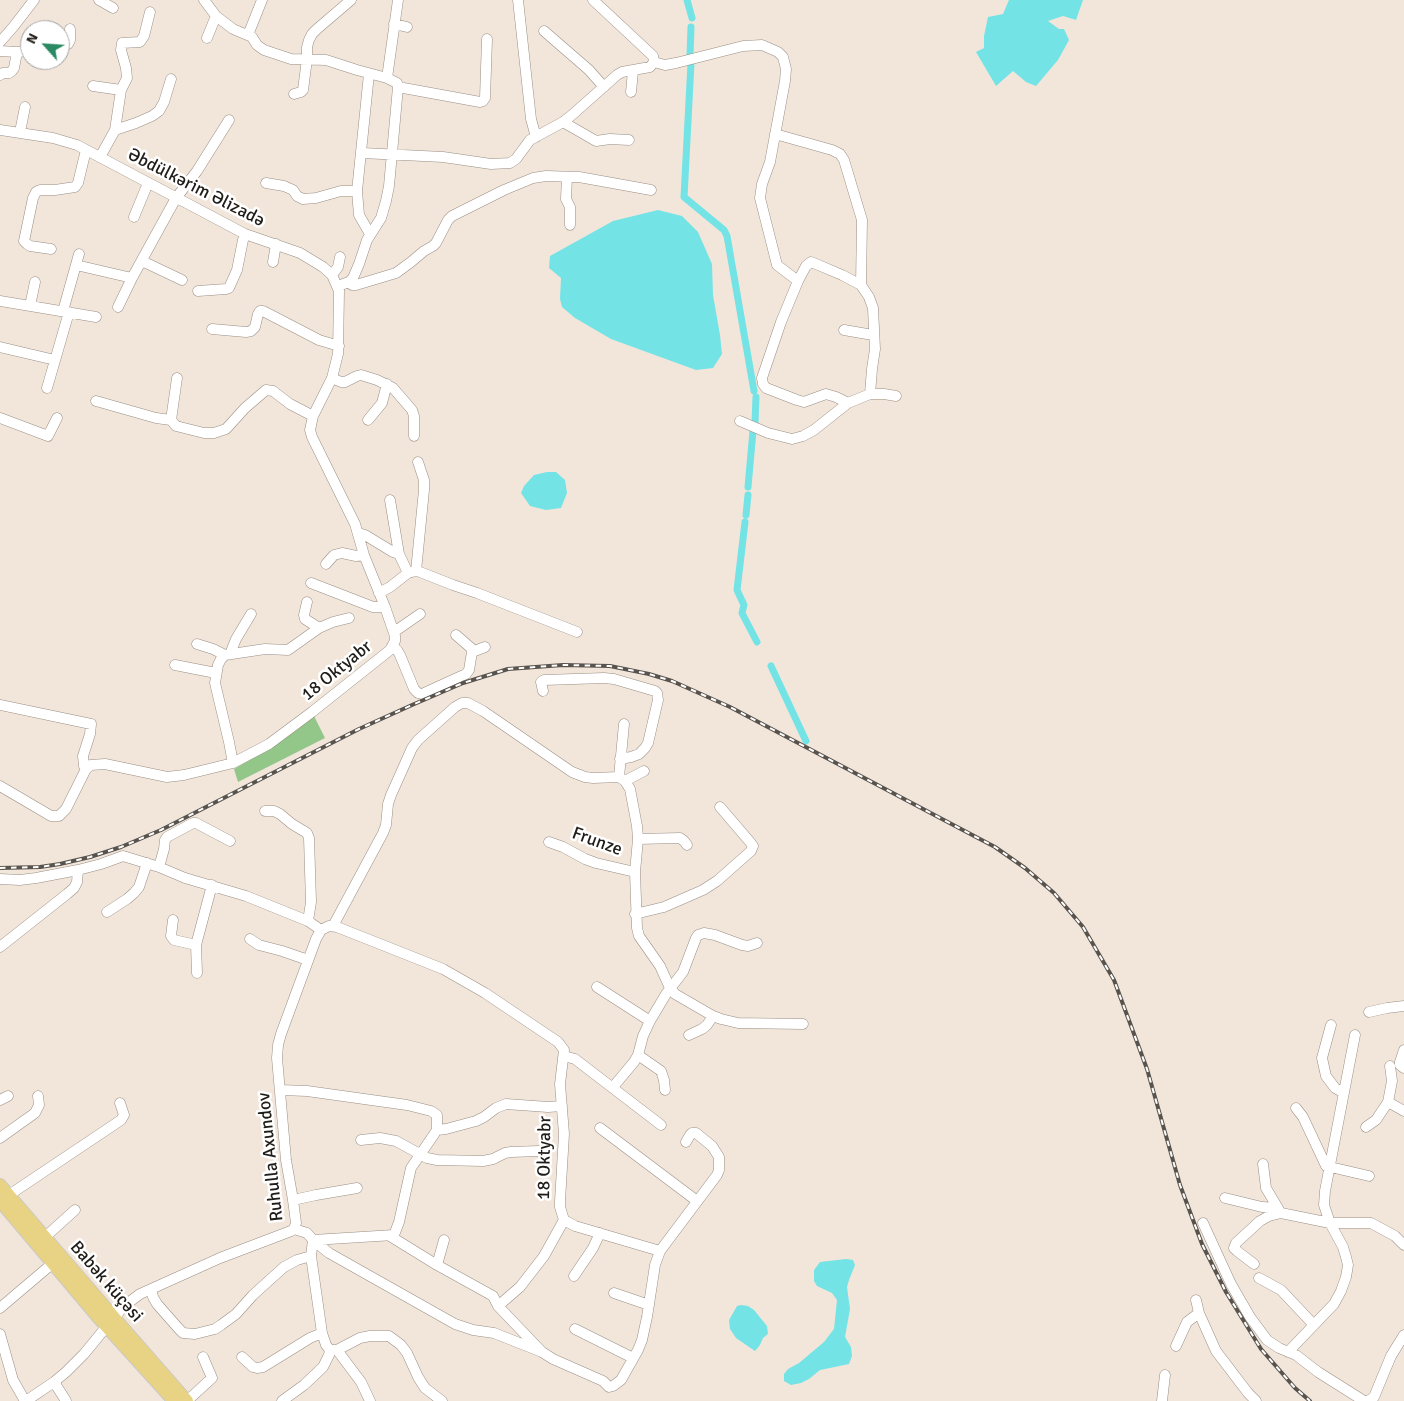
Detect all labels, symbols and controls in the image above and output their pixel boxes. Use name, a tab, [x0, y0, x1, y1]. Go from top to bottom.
north arrow	[20, 20, 70, 70]
text: N	[22, 31, 42, 47]
street label: Əbdülkərim Əlizadə	[124, 144, 268, 232]
street label: 18 Oktyabr	[298, 636, 376, 706]
street label: Frunze	[569, 823, 625, 861]
street label: Ruhulla Axundov	[254, 1092, 288, 1222]
street label: 18 Oktyabr	[533, 1116, 557, 1200]
street label: Babək küçəsi	[65, 1237, 147, 1327]

